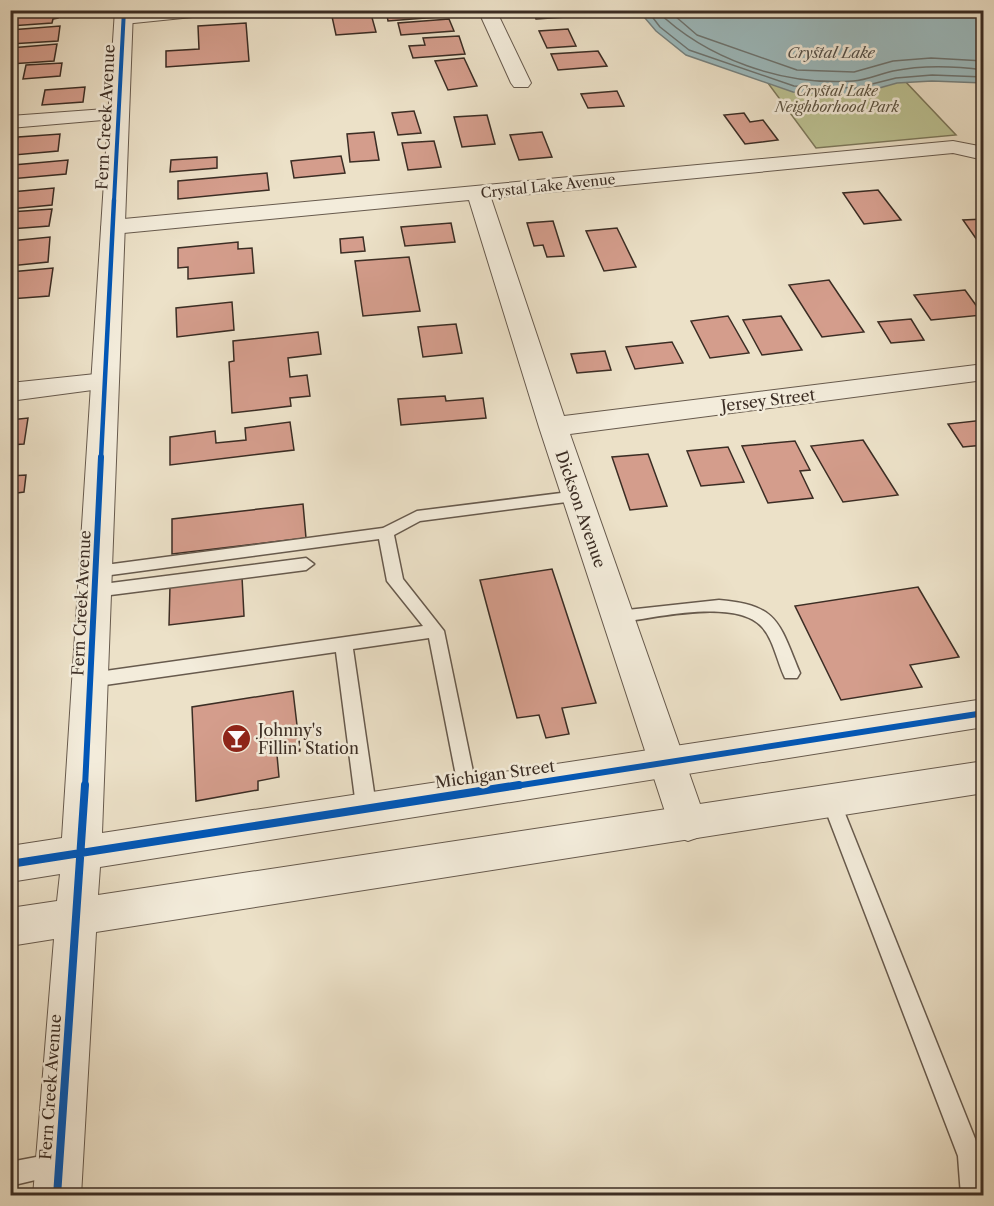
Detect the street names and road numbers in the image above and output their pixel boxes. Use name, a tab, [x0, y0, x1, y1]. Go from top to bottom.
street label: Fern Creek Avenue	[91, 44, 119, 190]
street label: Crystal Lake Avenue	[480, 170, 616, 202]
street label: Jersey Street	[717, 384, 817, 416]
street label: Dickson Avenue	[552, 448, 610, 570]
street label: Fern Creek Avenue	[67, 530, 95, 676]
street label: Michigan Street	[434, 756, 557, 792]
street label: Fern Creek Avenue	[35, 1013, 65, 1160]

